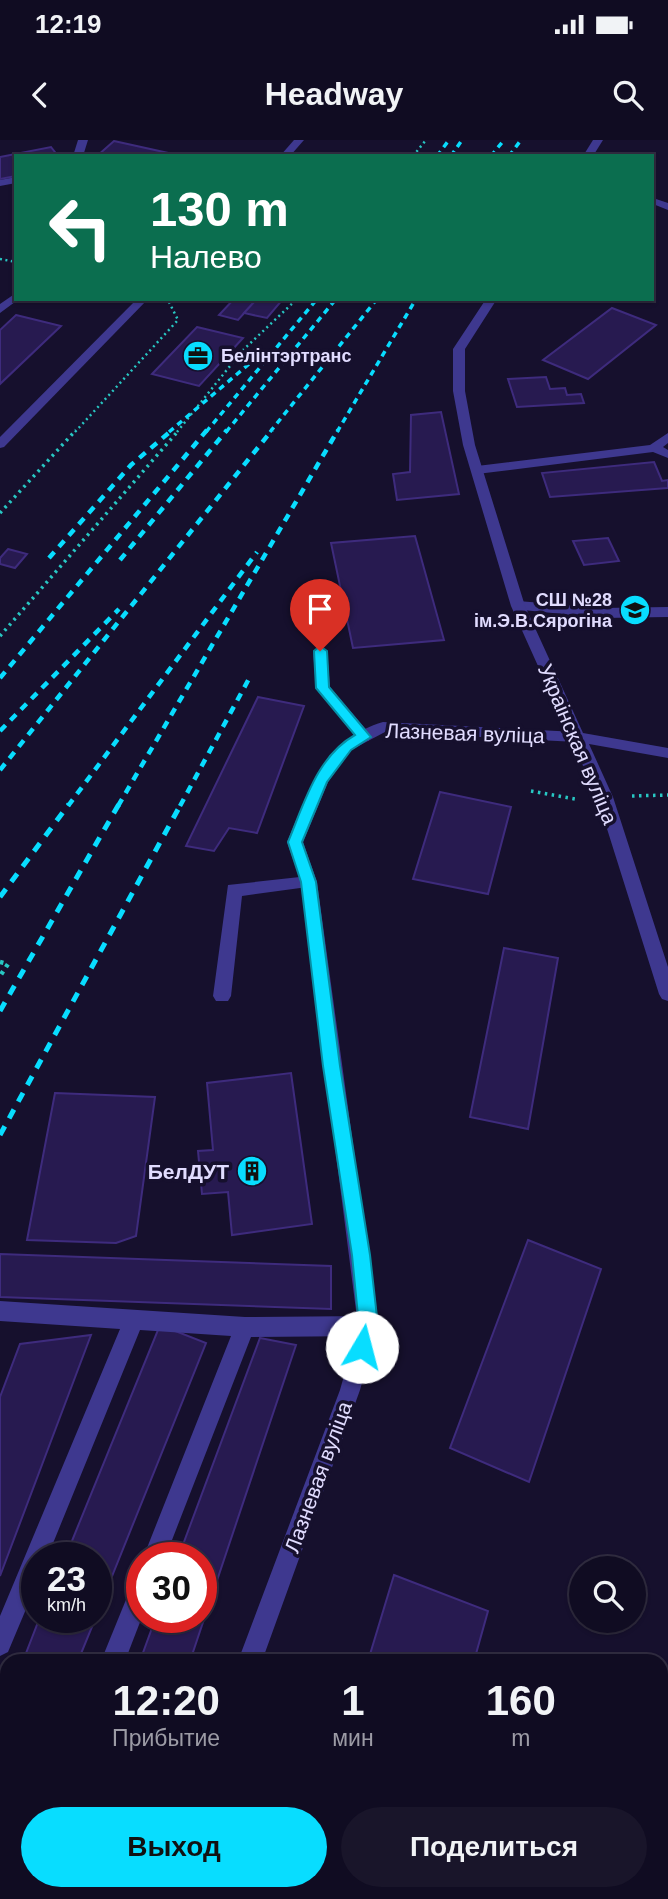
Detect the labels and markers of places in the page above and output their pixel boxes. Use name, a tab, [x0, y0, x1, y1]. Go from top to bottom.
office icon: Белінтэртранс	[181, 339, 215, 373]
place label: Белінтэртранс	[221, 346, 351, 366]
pin	[290, 579, 350, 651]
place label: СШ №28 ім.Э.В.Сярогіна	[474, 590, 613, 631]
school or university icon: СШ №28 ім.Э.В.Сярогіна	[618, 593, 652, 627]
building icon: БелДУТ	[235, 1154, 269, 1188]
place label: БелДУТ	[148, 1160, 229, 1183]

